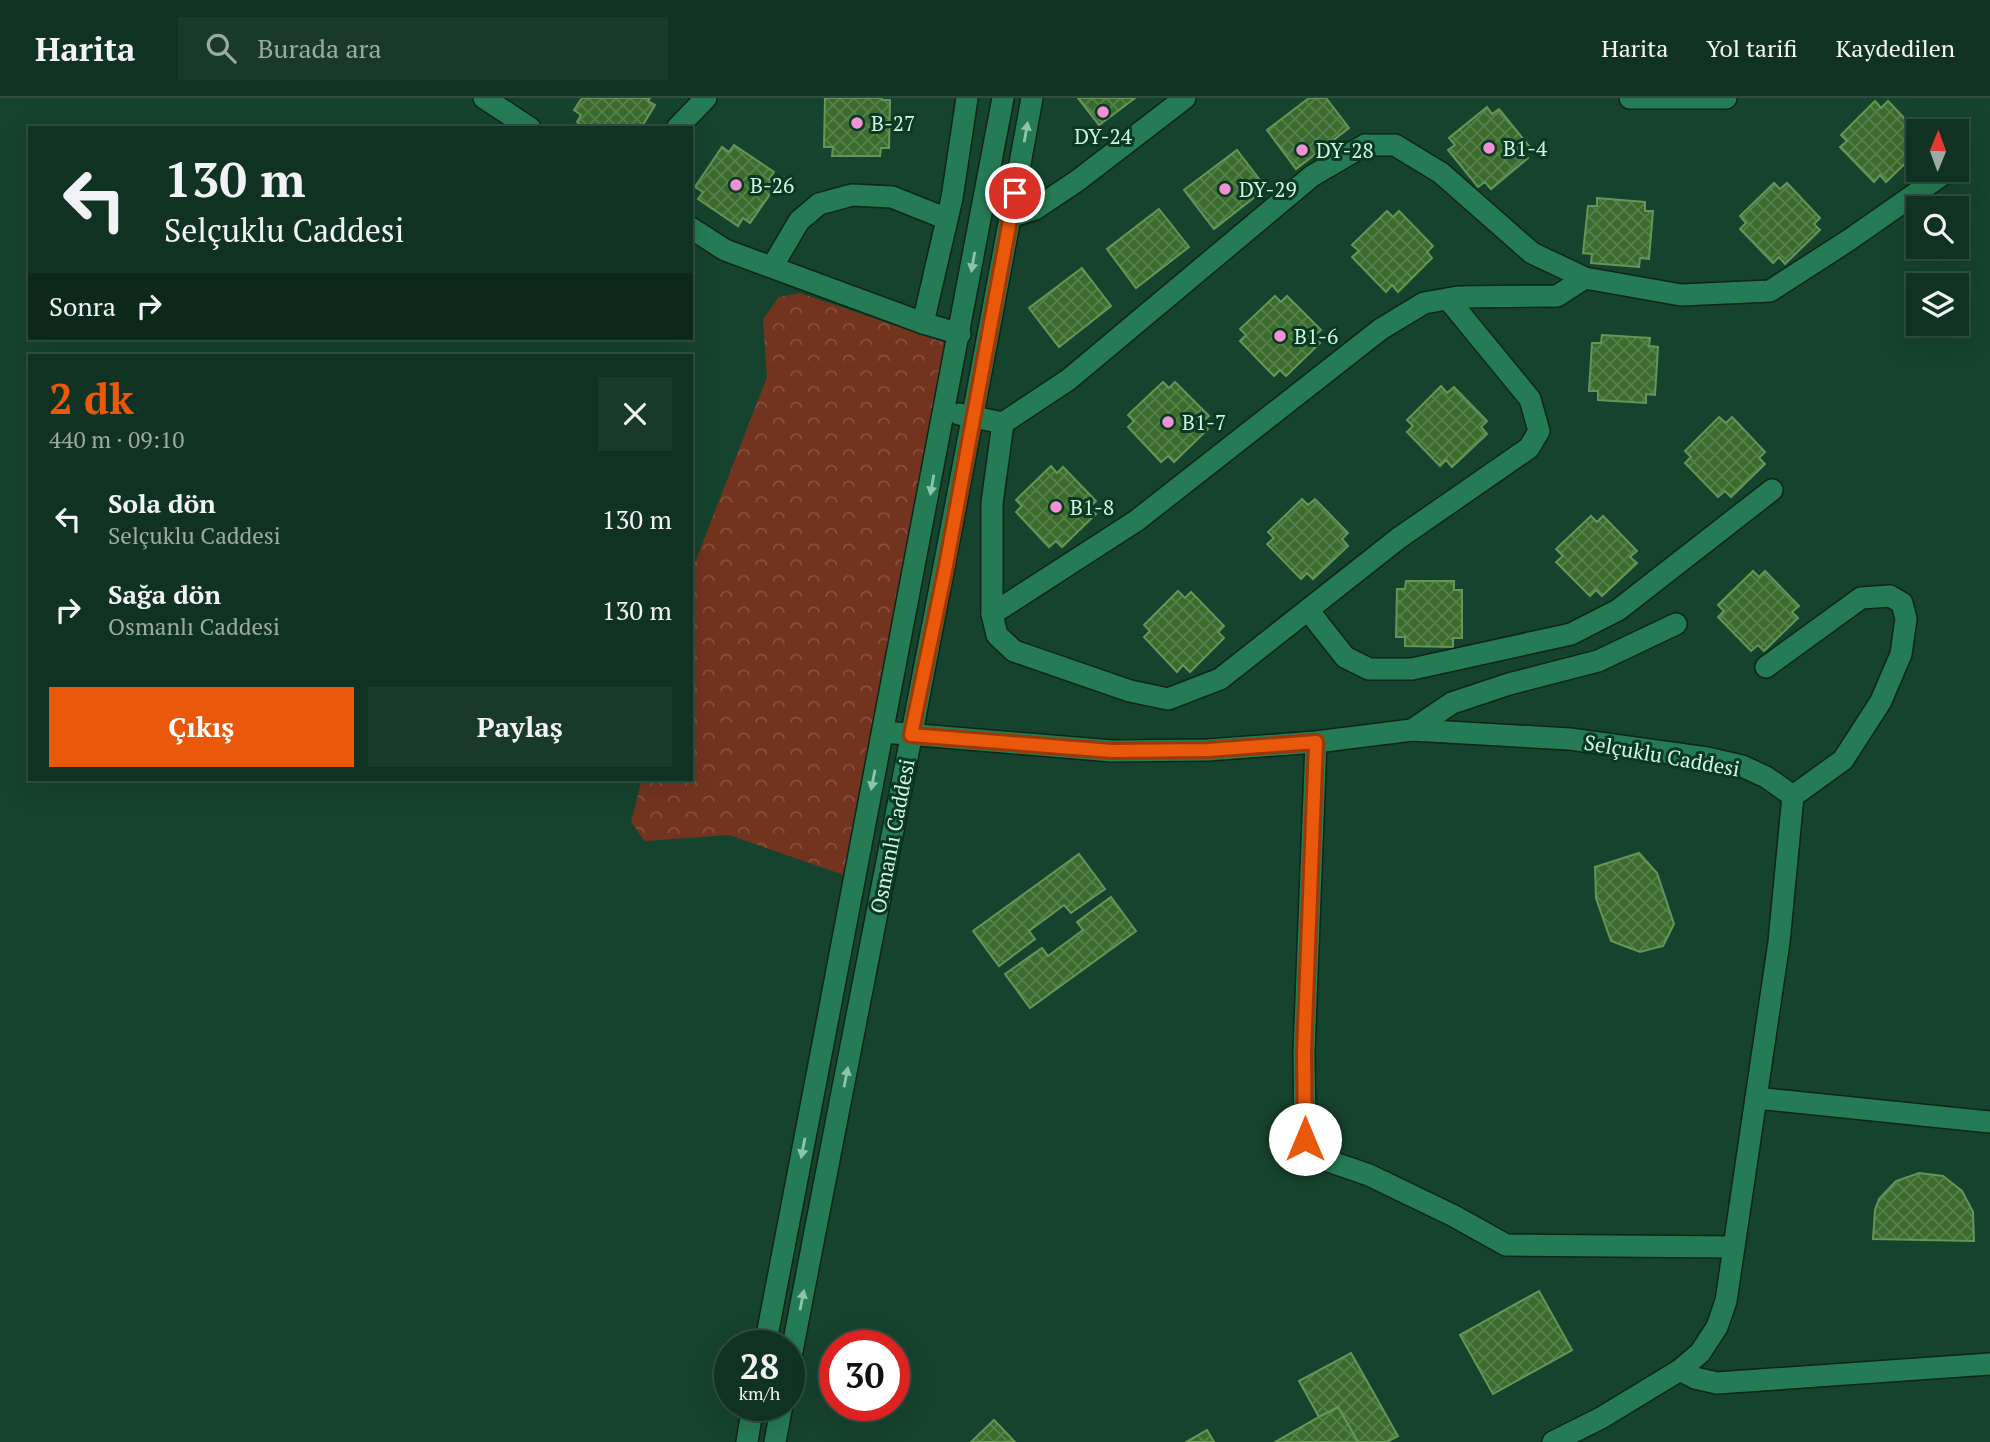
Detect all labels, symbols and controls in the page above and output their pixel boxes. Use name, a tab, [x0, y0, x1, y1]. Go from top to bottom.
search box	[178, 17, 668, 80]
text: Harita	[35, 27, 136, 70]
icon: search	[202, 29, 240, 67]
text: Burada ara	[258, 31, 382, 65]
text: Harita	[1601, 32, 1668, 64]
text: Yol tarifi	[1706, 32, 1798, 64]
text: Kaydedilen	[1836, 32, 1955, 64]
marker: DY-24	[1095, 104, 1111, 120]
place label: B-27	[871, 109, 915, 137]
marker: B-27	[849, 115, 865, 131]
north arrow	[1906, 119, 1969, 182]
map controls	[1906, 119, 1969, 336]
one-way arrow	[1021, 120, 1032, 142]
place label: DY-24	[1074, 122, 1133, 150]
place label: B1-4	[1503, 134, 1548, 162]
place label: DY-28	[1316, 136, 1374, 164]
marker: B1-4	[1481, 140, 1497, 156]
marker: DY-28	[1294, 142, 1310, 158]
text: 130 m	[164, 146, 306, 211]
icon: left	[49, 154, 140, 245]
pin	[985, 163, 1045, 223]
place label: B-26	[750, 171, 794, 199]
icon: arrive	[996, 174, 1034, 212]
place label: DY-29	[1239, 175, 1297, 203]
marker: B-26	[728, 177, 744, 193]
marker: DY-29	[1217, 181, 1233, 197]
button: search	[1906, 196, 1969, 259]
text: Selçuklu Caddesi	[164, 209, 404, 251]
one-way arrow	[968, 251, 979, 273]
button: layers	[1906, 273, 1969, 336]
icon: right	[130, 287, 168, 325]
text: Sonra	[49, 289, 116, 323]
place label: B1-6	[1294, 322, 1338, 350]
marker: B1-6	[1272, 328, 1288, 344]
text: 2 dk	[49, 370, 134, 426]
button: close	[598, 377, 672, 451]
place label: B1-7	[1182, 408, 1226, 436]
marker: B1-7	[1160, 414, 1176, 430]
text: 440 m · 09:10	[49, 424, 184, 455]
one-way arrow	[926, 474, 937, 496]
text: Sola dön	[108, 486, 216, 520]
place label: B1-8	[1070, 493, 1114, 521]
marker: B1-8	[1048, 499, 1064, 515]
icon: left	[49, 500, 87, 538]
text: 130 m	[602, 502, 672, 536]
text: Selçuklu Caddesi	[108, 520, 281, 551]
text: Sağa dön	[108, 577, 221, 611]
icon: right	[49, 591, 87, 629]
text: 130 m	[602, 593, 672, 627]
text: Osmanlı Caddesi	[108, 611, 280, 642]
button: Çıkış	[49, 687, 354, 767]
button: Paylaş	[368, 687, 672, 767]
street label: Selçuklu Caddesi	[1582, 728, 1742, 782]
street label: Osmanlı Caddesi	[863, 756, 921, 916]
one-way arrow	[868, 769, 879, 791]
one-way arrow	[841, 1066, 852, 1088]
position arrow	[1268, 1102, 1342, 1176]
one-way arrow	[797, 1137, 808, 1159]
one-way arrow	[797, 1289, 808, 1311]
speed limit sign: 30	[819, 1330, 910, 1421]
text: 28	[740, 1343, 779, 1389]
text: km/h	[739, 1381, 780, 1405]

